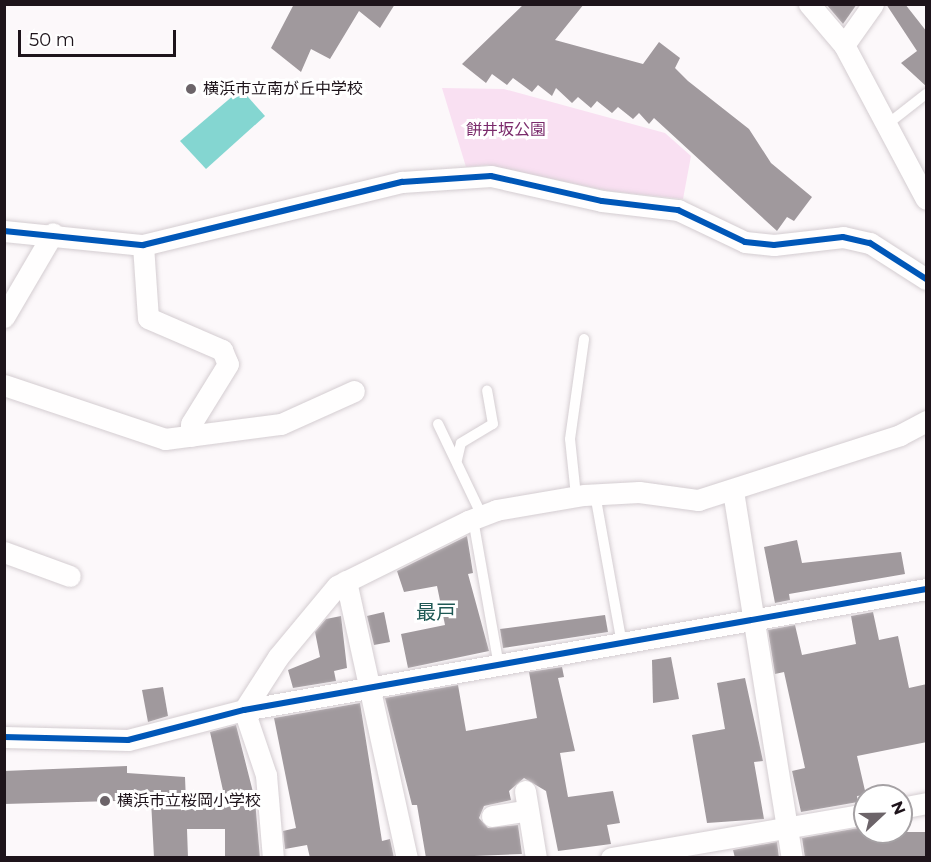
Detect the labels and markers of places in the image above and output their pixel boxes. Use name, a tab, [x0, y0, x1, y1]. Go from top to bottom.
place label: 横浜市立南が丘中学校	[203, 79, 363, 99]
marker: 横浜市立南が丘中学校	[184, 82, 198, 96]
place label: 横浜市立桜岡小学校	[117, 791, 261, 811]
marker: 横浜市立桜岡小学校	[98, 794, 112, 808]

